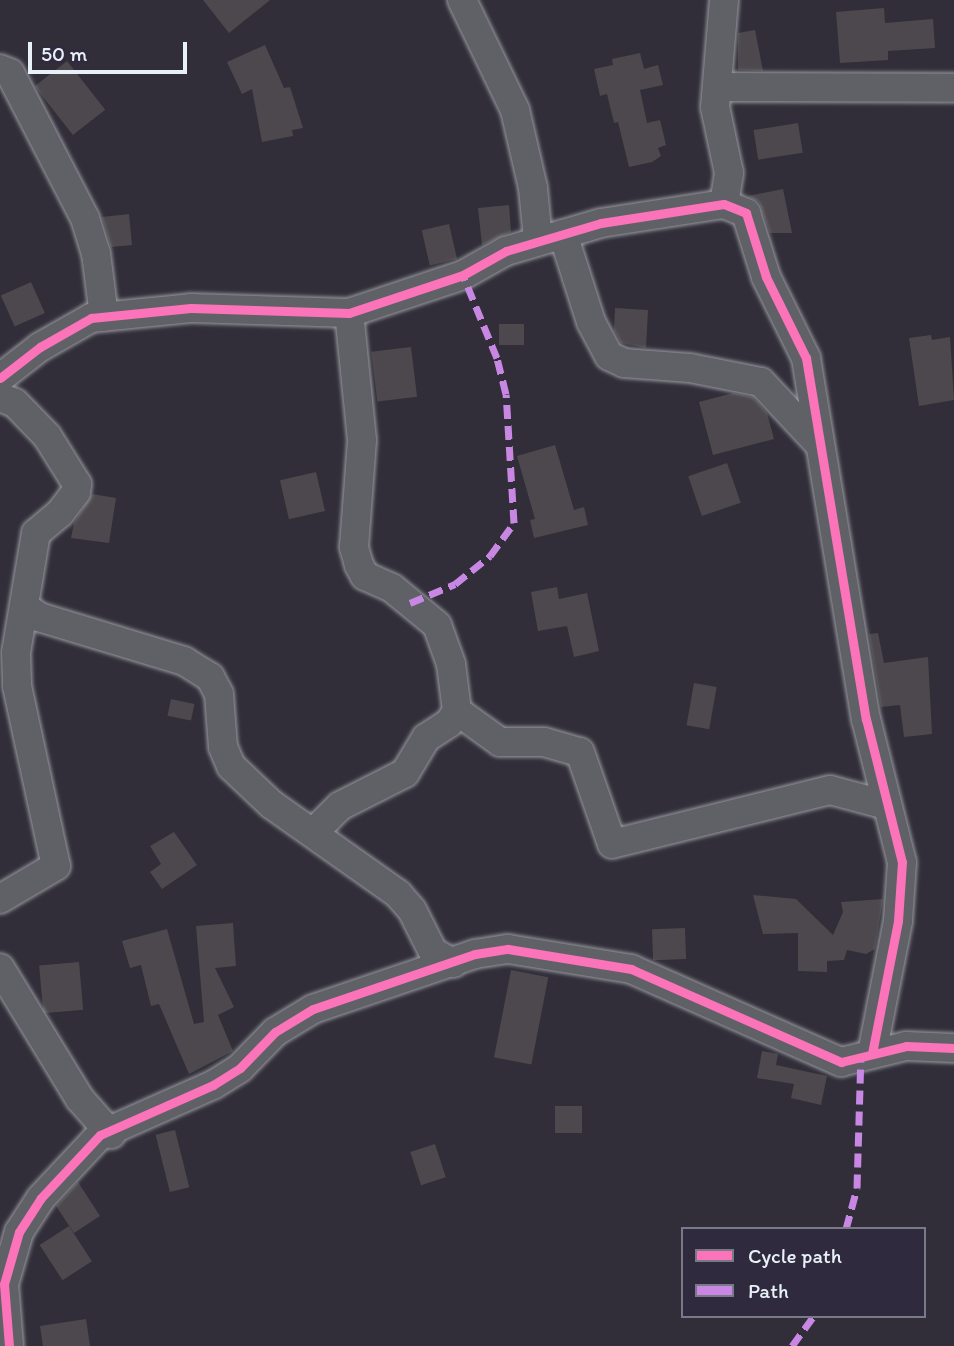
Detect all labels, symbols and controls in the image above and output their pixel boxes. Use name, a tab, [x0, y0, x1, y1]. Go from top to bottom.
scale bar	[32, 28, 191, 72]
text: 50 m	[41, 41, 87, 66]
legend	[681, 1227, 926, 1318]
text: Cycle path	[748, 1243, 842, 1268]
text: Path	[748, 1278, 789, 1303]

